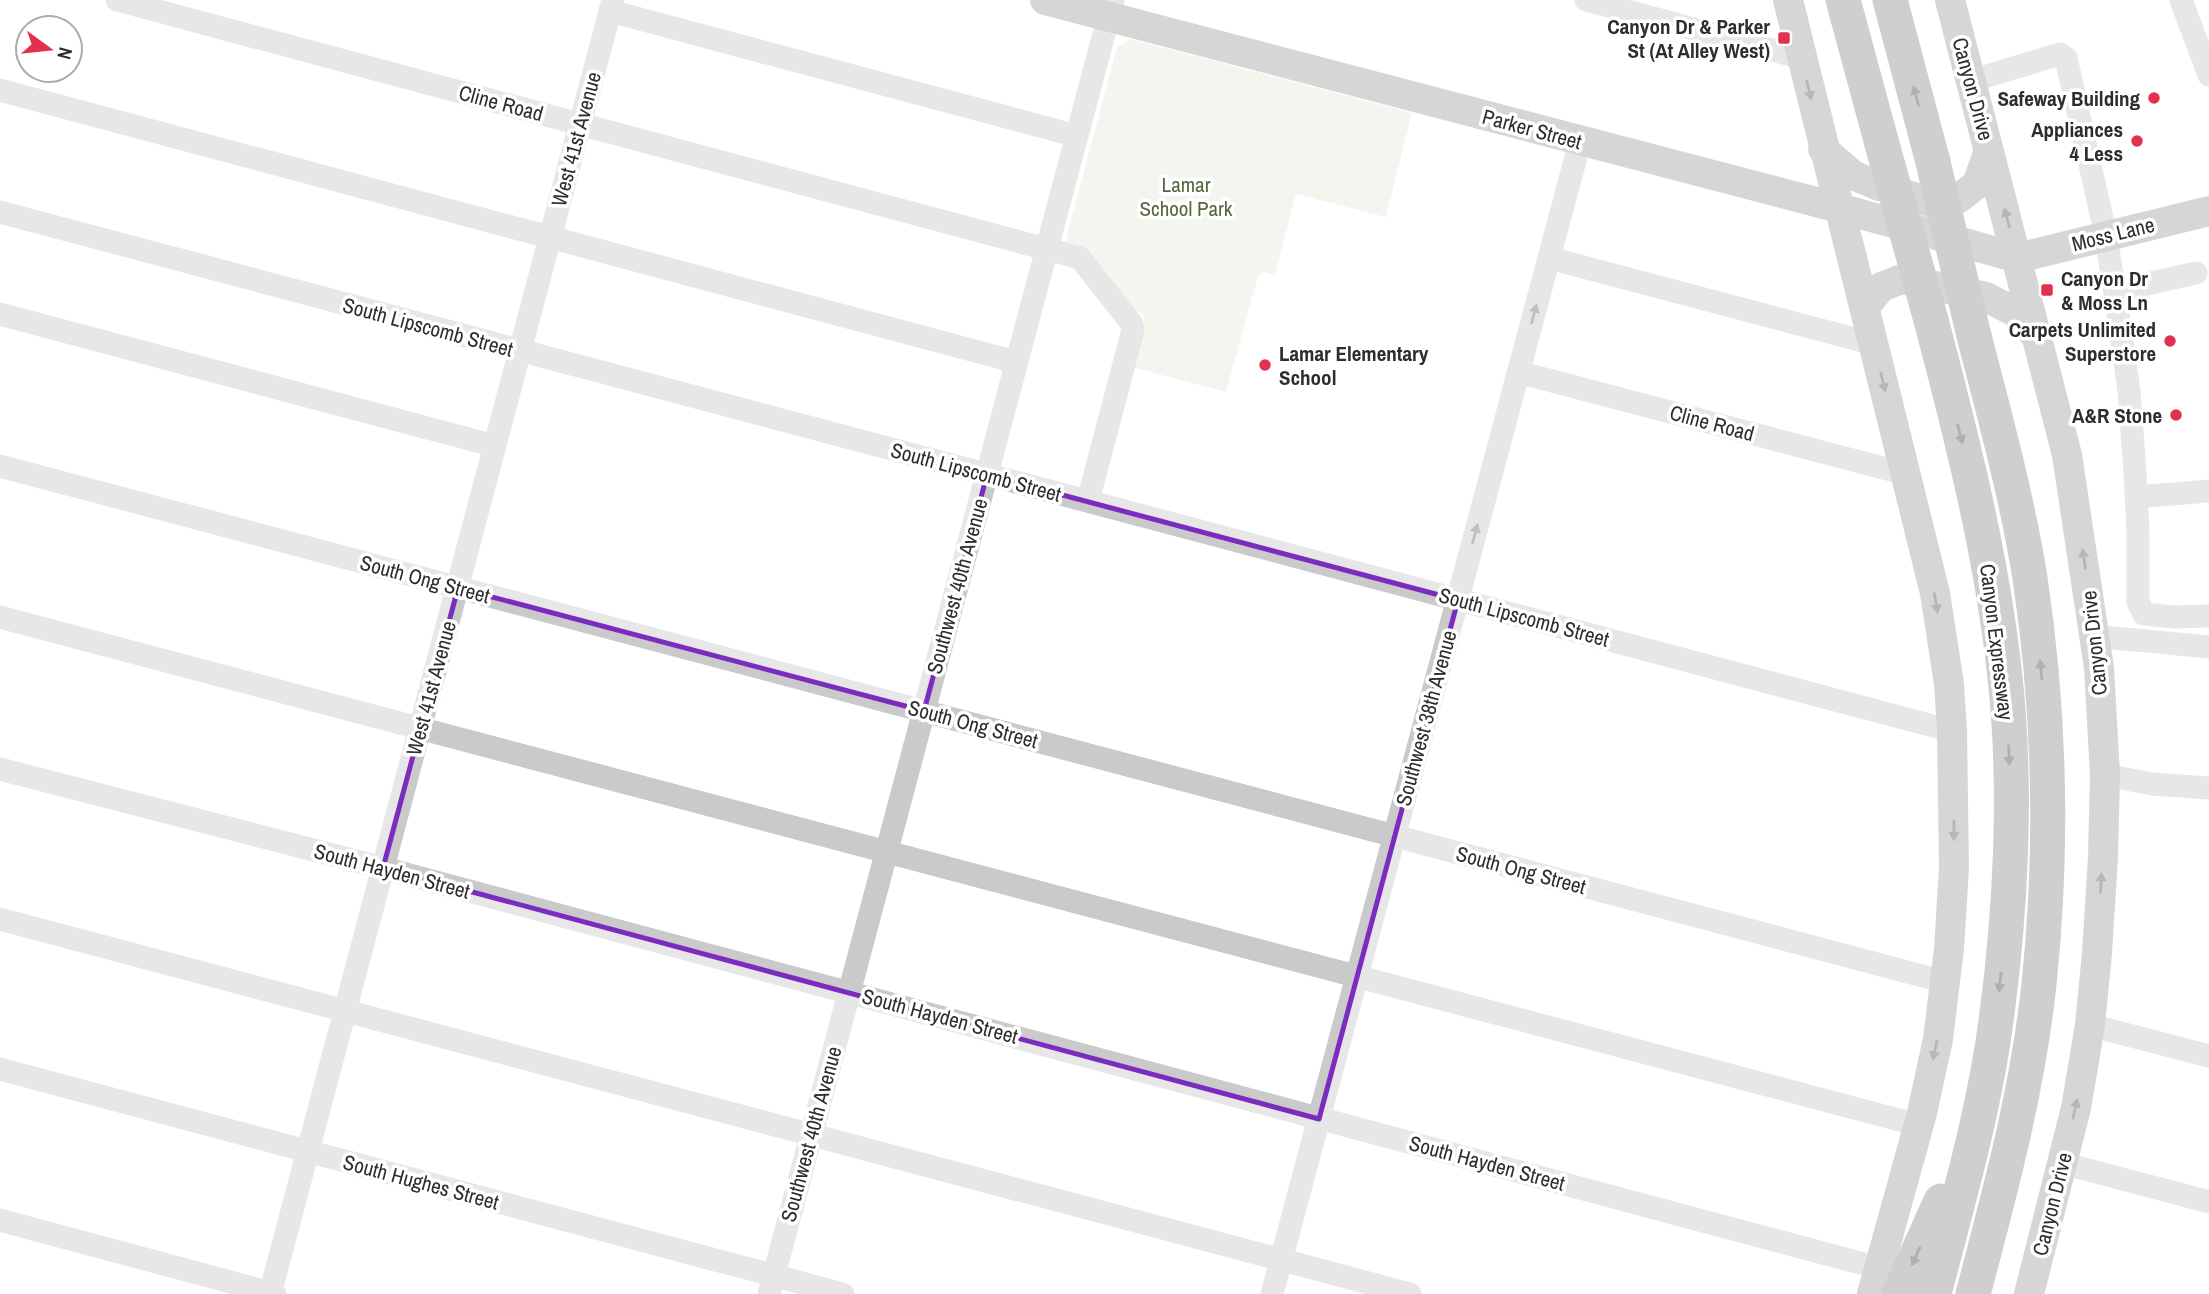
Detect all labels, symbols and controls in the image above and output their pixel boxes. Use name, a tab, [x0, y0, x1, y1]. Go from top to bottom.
place label: Canyon Dr & Parker St (At Alley West)	[1607, 12, 1770, 65]
north arrow	[14, 14, 84, 84]
marker: Canyon Dr & Parker St (At Alley West)	[1776, 30, 1792, 46]
street label: Canyon Drive	[1945, 34, 2001, 144]
text: N	[51, 45, 79, 62]
street label: West 41st Avenue	[544, 68, 608, 210]
street label: Cline Road	[456, 78, 546, 128]
one-way arrow	[1804, 79, 1815, 101]
place label: Safeway Building	[1997, 84, 2140, 113]
one-way arrow	[1910, 85, 1920, 106]
marker: Safeway Building	[2146, 90, 2162, 106]
street label: Parker Street	[1479, 102, 1585, 156]
place label: Appliances 4 Less	[2031, 115, 2123, 168]
marker: Appliances 4 Less	[2129, 133, 2145, 149]
park label: Lamar School Park	[1140, 170, 1233, 223]
one-way arrow	[2001, 207, 2012, 229]
street label: Moss Lane	[2069, 210, 2157, 258]
place label: Canyon Dr & Moss Ln	[2061, 264, 2148, 317]
marker: Canyon Dr & Moss Ln	[2039, 282, 2055, 298]
street label: South Lipscomb Street	[340, 290, 517, 364]
one-way arrow	[1529, 303, 1540, 325]
place label: Carpets Unlimited Superstore	[2009, 315, 2156, 368]
marker: Carpets Unlimited Superstore	[2162, 333, 2178, 349]
place label: Lamar Elementary School	[1279, 339, 1429, 392]
marker: Lamar Elementary School	[1257, 357, 1273, 373]
one-way arrow	[1878, 371, 1889, 393]
street label: Cline Road	[1667, 398, 1757, 448]
place label: A&R Stone	[2072, 401, 2162, 430]
marker: A&R Stone	[2168, 407, 2184, 423]
one-way arrow	[1955, 423, 1966, 445]
street label: South Lipscomb Street	[888, 435, 1065, 509]
street label: Southwest 40th Avenue	[920, 495, 994, 677]
one-way arrow	[1470, 522, 1481, 544]
street label: South Ong Street	[357, 548, 493, 610]
one-way arrow	[2078, 548, 2089, 570]
street label: Canyon Expressway	[1973, 562, 2021, 722]
street label: South Lipscomb Street	[1436, 580, 1613, 654]
street label: Canyon Drive	[2074, 589, 2114, 697]
one-way arrow	[1931, 592, 1942, 614]
street label: West 41st Avenue	[399, 617, 463, 759]
street label: Southwest 38th Avenue	[1389, 627, 1463, 809]
one-way arrow	[2035, 659, 2046, 681]
street label: South Ong Street	[905, 693, 1041, 755]
one-way arrow	[2004, 744, 2015, 766]
one-way arrow	[1948, 819, 1960, 841]
street label: South Hayden Street	[311, 836, 473, 906]
street label: South Ong Street	[1453, 839, 1589, 901]
one-way arrow	[2096, 872, 2107, 894]
one-way arrow	[1995, 971, 2006, 993]
street label: South Hayden Street	[859, 981, 1021, 1051]
one-way arrow	[1930, 1039, 1941, 1061]
street label: Southwest 40th Avenue	[774, 1043, 848, 1225]
one-way arrow	[2070, 1098, 2081, 1120]
street label: South Hayden Street	[1406, 1128, 1568, 1198]
street label: South Hughes Street	[340, 1147, 502, 1217]
street label: Canyon Drive	[2025, 1149, 2079, 1259]
one-way arrow	[1910, 1246, 1922, 1266]

